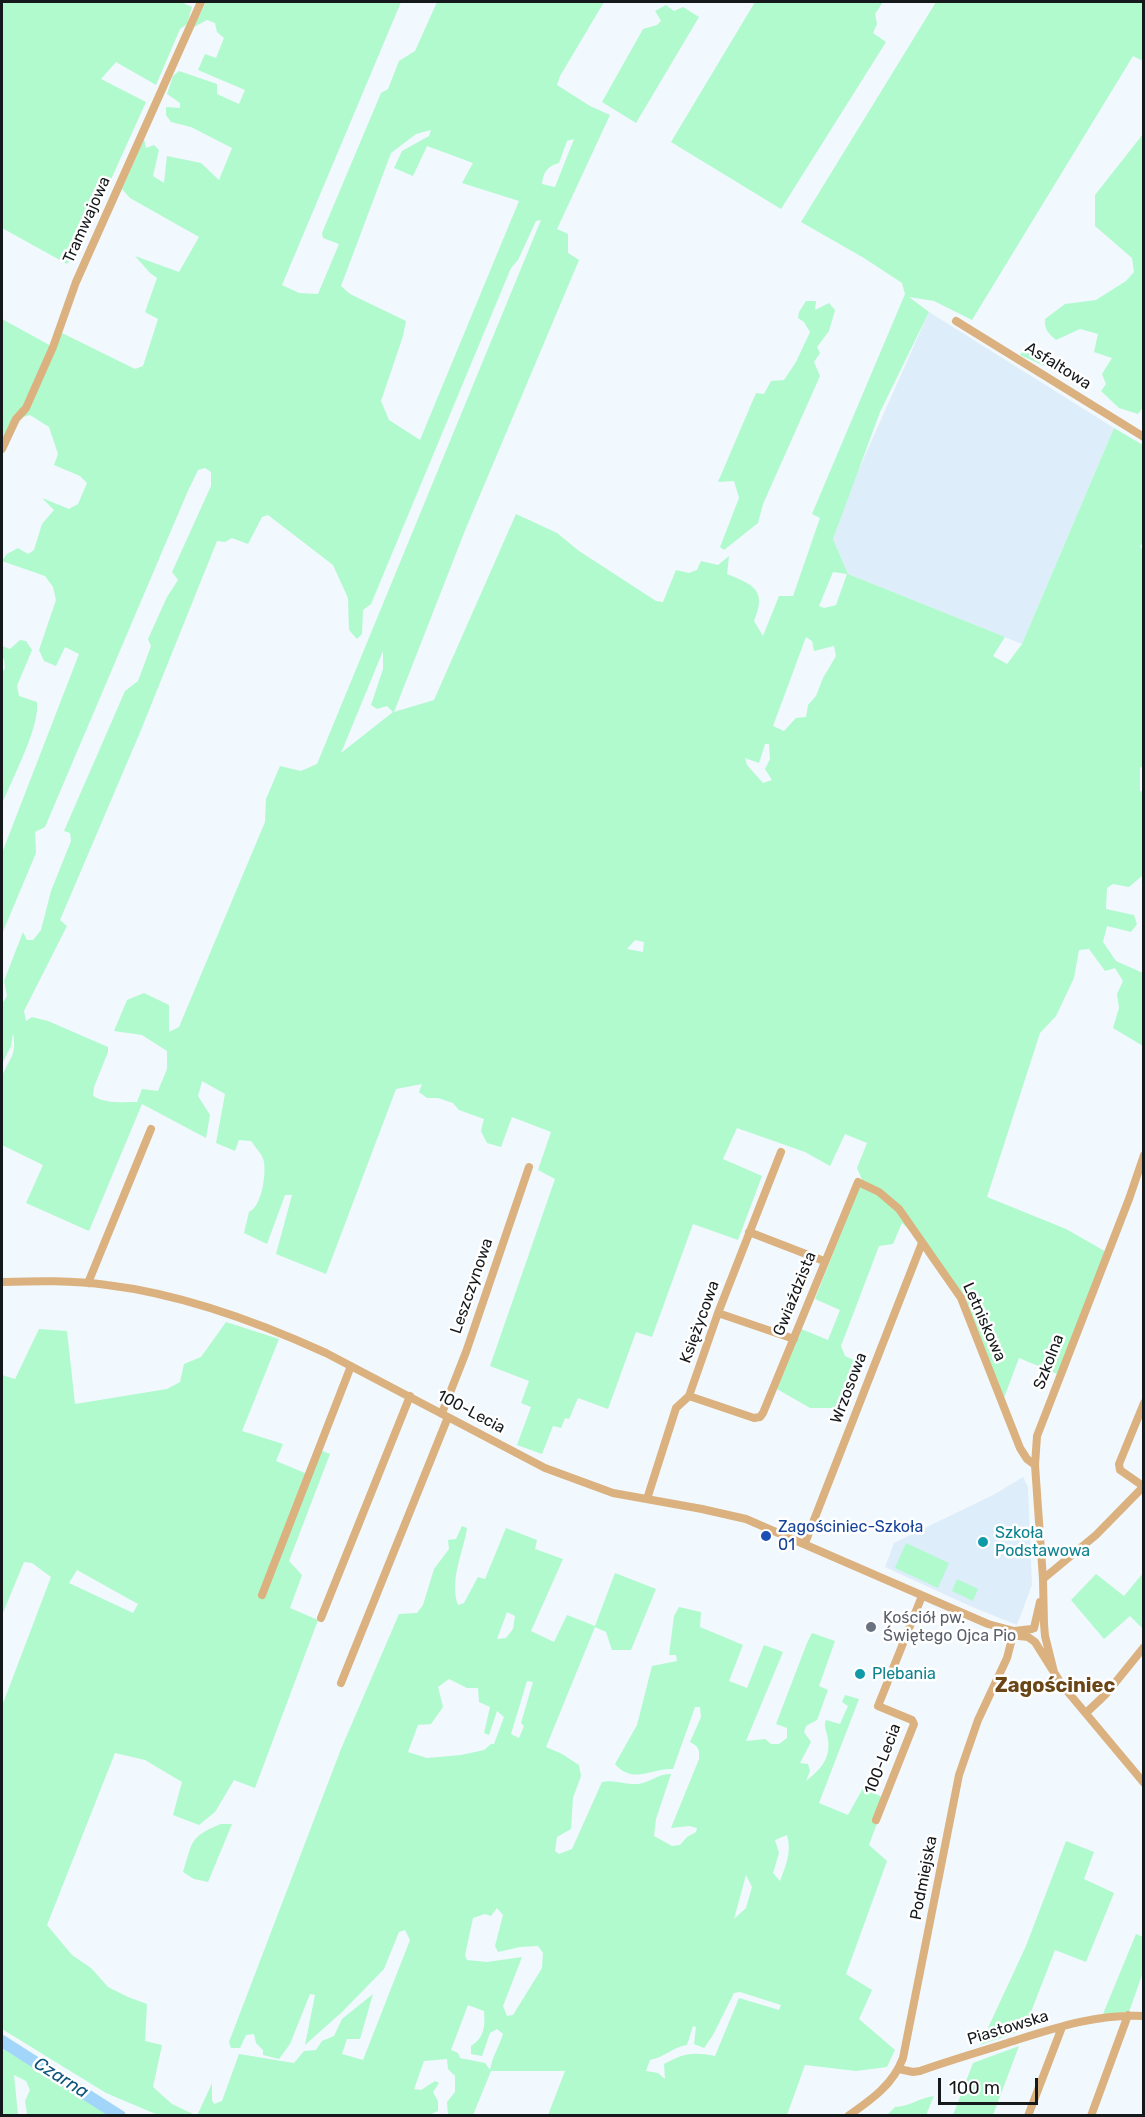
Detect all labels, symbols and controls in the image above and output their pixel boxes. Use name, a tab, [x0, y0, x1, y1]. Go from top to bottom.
street label: Tramwajowa	[59, 174, 115, 266]
street label: Asfaltowa	[1021, 338, 1095, 394]
street label: Leszczynowa	[447, 1236, 497, 1336]
street label: Gwiaździsta	[769, 1249, 821, 1339]
street label: Księżycowa	[676, 1278, 724, 1366]
street label: Letniskowa	[958, 1280, 1010, 1364]
street label: Szkolna	[1030, 1332, 1068, 1392]
street label: Wrzosowa	[827, 1350, 871, 1426]
street label: 100-Lecia	[434, 1386, 508, 1438]
place label: Zagościniec-Szkoła 01	[778, 1517, 923, 1555]
place label: Szkoła Podstawowa	[995, 1523, 1090, 1561]
marker: Zagościniec-Szkoła 01	[759, 1529, 773, 1543]
marker: Szkoła Podstawowa	[976, 1535, 990, 1549]
place label: Kościół pw. Świętego Ojca Pio	[883, 1608, 1016, 1646]
marker: Kościół pw. Świętego Ojca Pio	[864, 1620, 878, 1634]
place label: Plebania	[872, 1664, 936, 1684]
marker: Plebania	[853, 1667, 867, 1681]
district label: Zagościniec	[995, 1674, 1115, 1698]
street label: 100-Lecia	[861, 1721, 905, 1797]
street label: Podmiejska	[906, 1834, 942, 1922]
street label: Piastowska	[965, 2007, 1051, 2049]
water label: Czarna	[30, 2053, 92, 2103]
scale bar	[941, 2066, 1042, 2104]
text: 100 m	[949, 2077, 1000, 2099]

